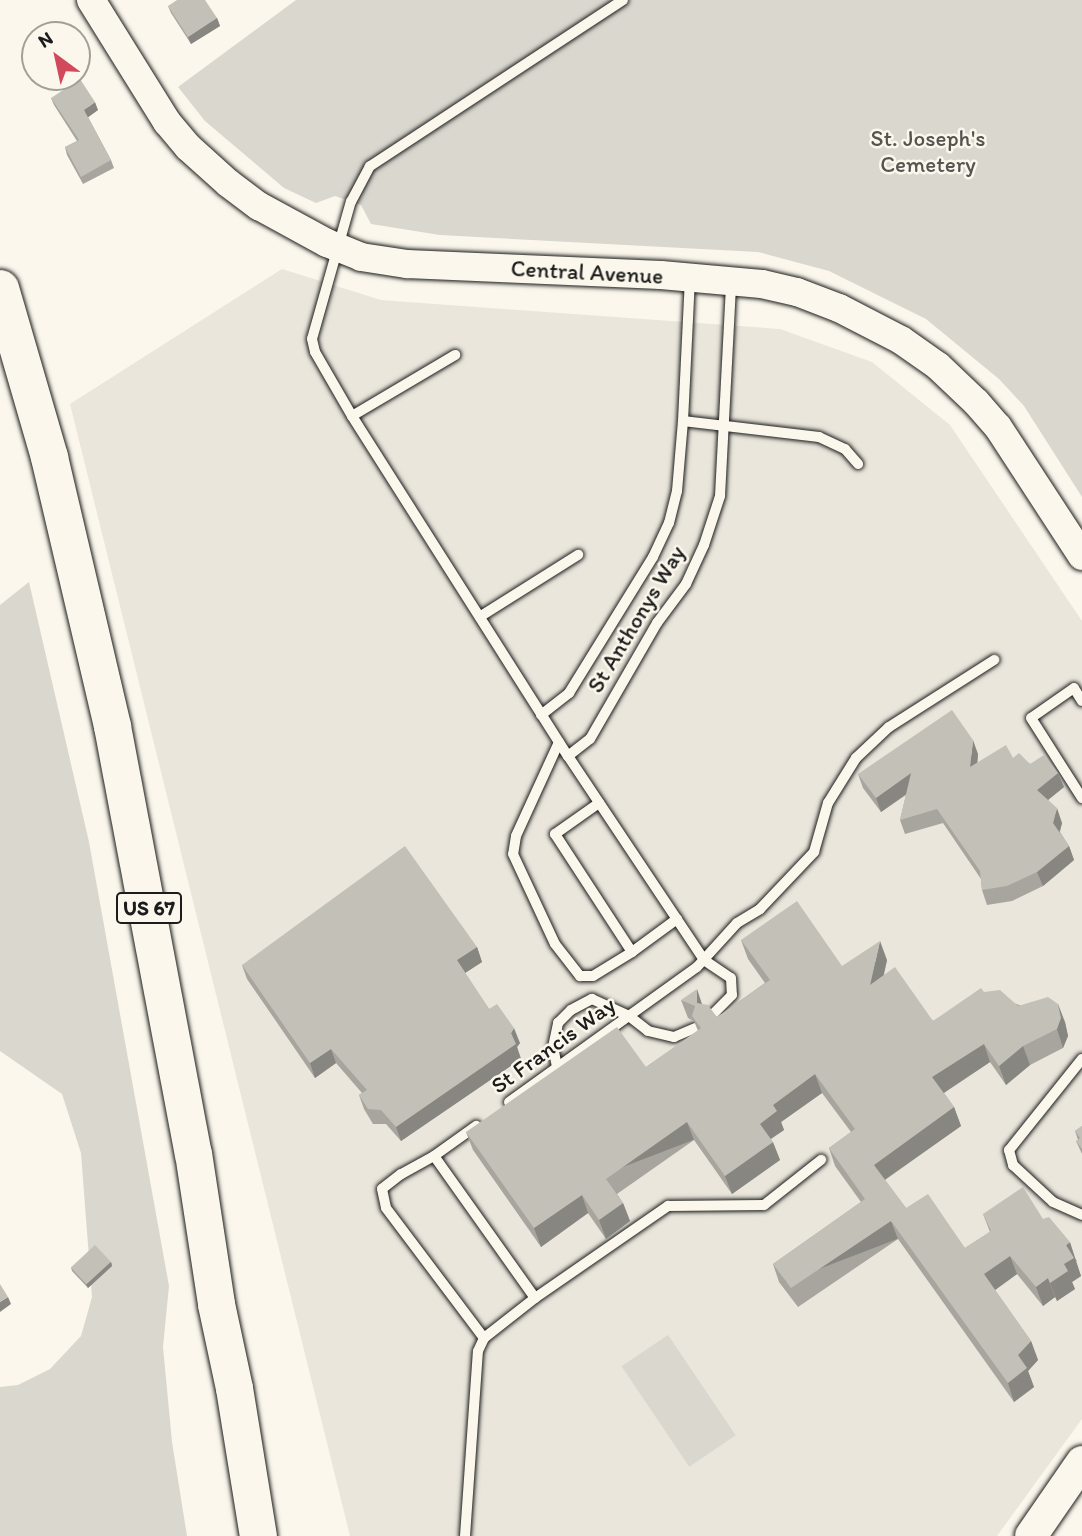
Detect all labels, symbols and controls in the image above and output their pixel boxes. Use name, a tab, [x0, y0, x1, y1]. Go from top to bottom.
north arrow	[21, 21, 91, 91]
text: N	[34, 27, 57, 53]
park label: St. Joseph's Cemetery	[871, 124, 985, 178]
street label: Central Avenue	[511, 254, 663, 290]
street label: St Anthonys Way	[581, 540, 691, 698]
road number: US 67	[116, 890, 182, 926]
street label: St Francis Way	[486, 991, 620, 1099]

